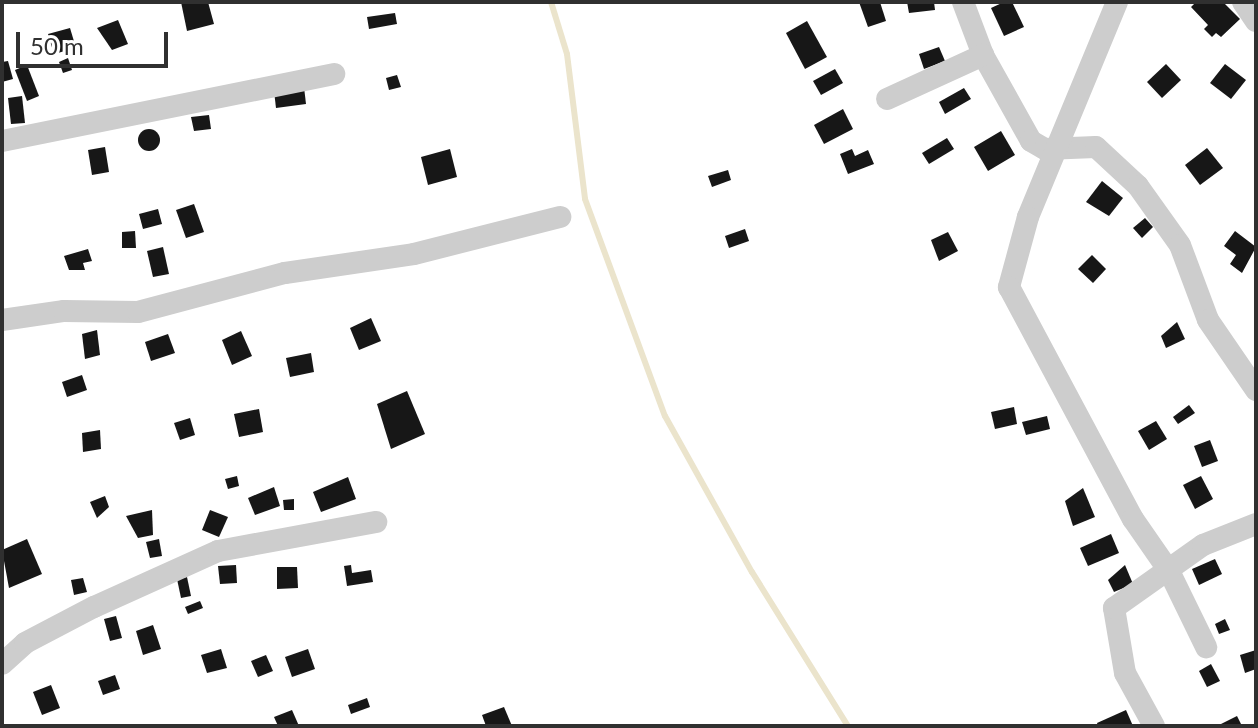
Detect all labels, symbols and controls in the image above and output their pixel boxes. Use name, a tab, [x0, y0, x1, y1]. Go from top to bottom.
scale bar	[20, 16, 172, 66]
text: 50 m	[30, 31, 84, 60]

